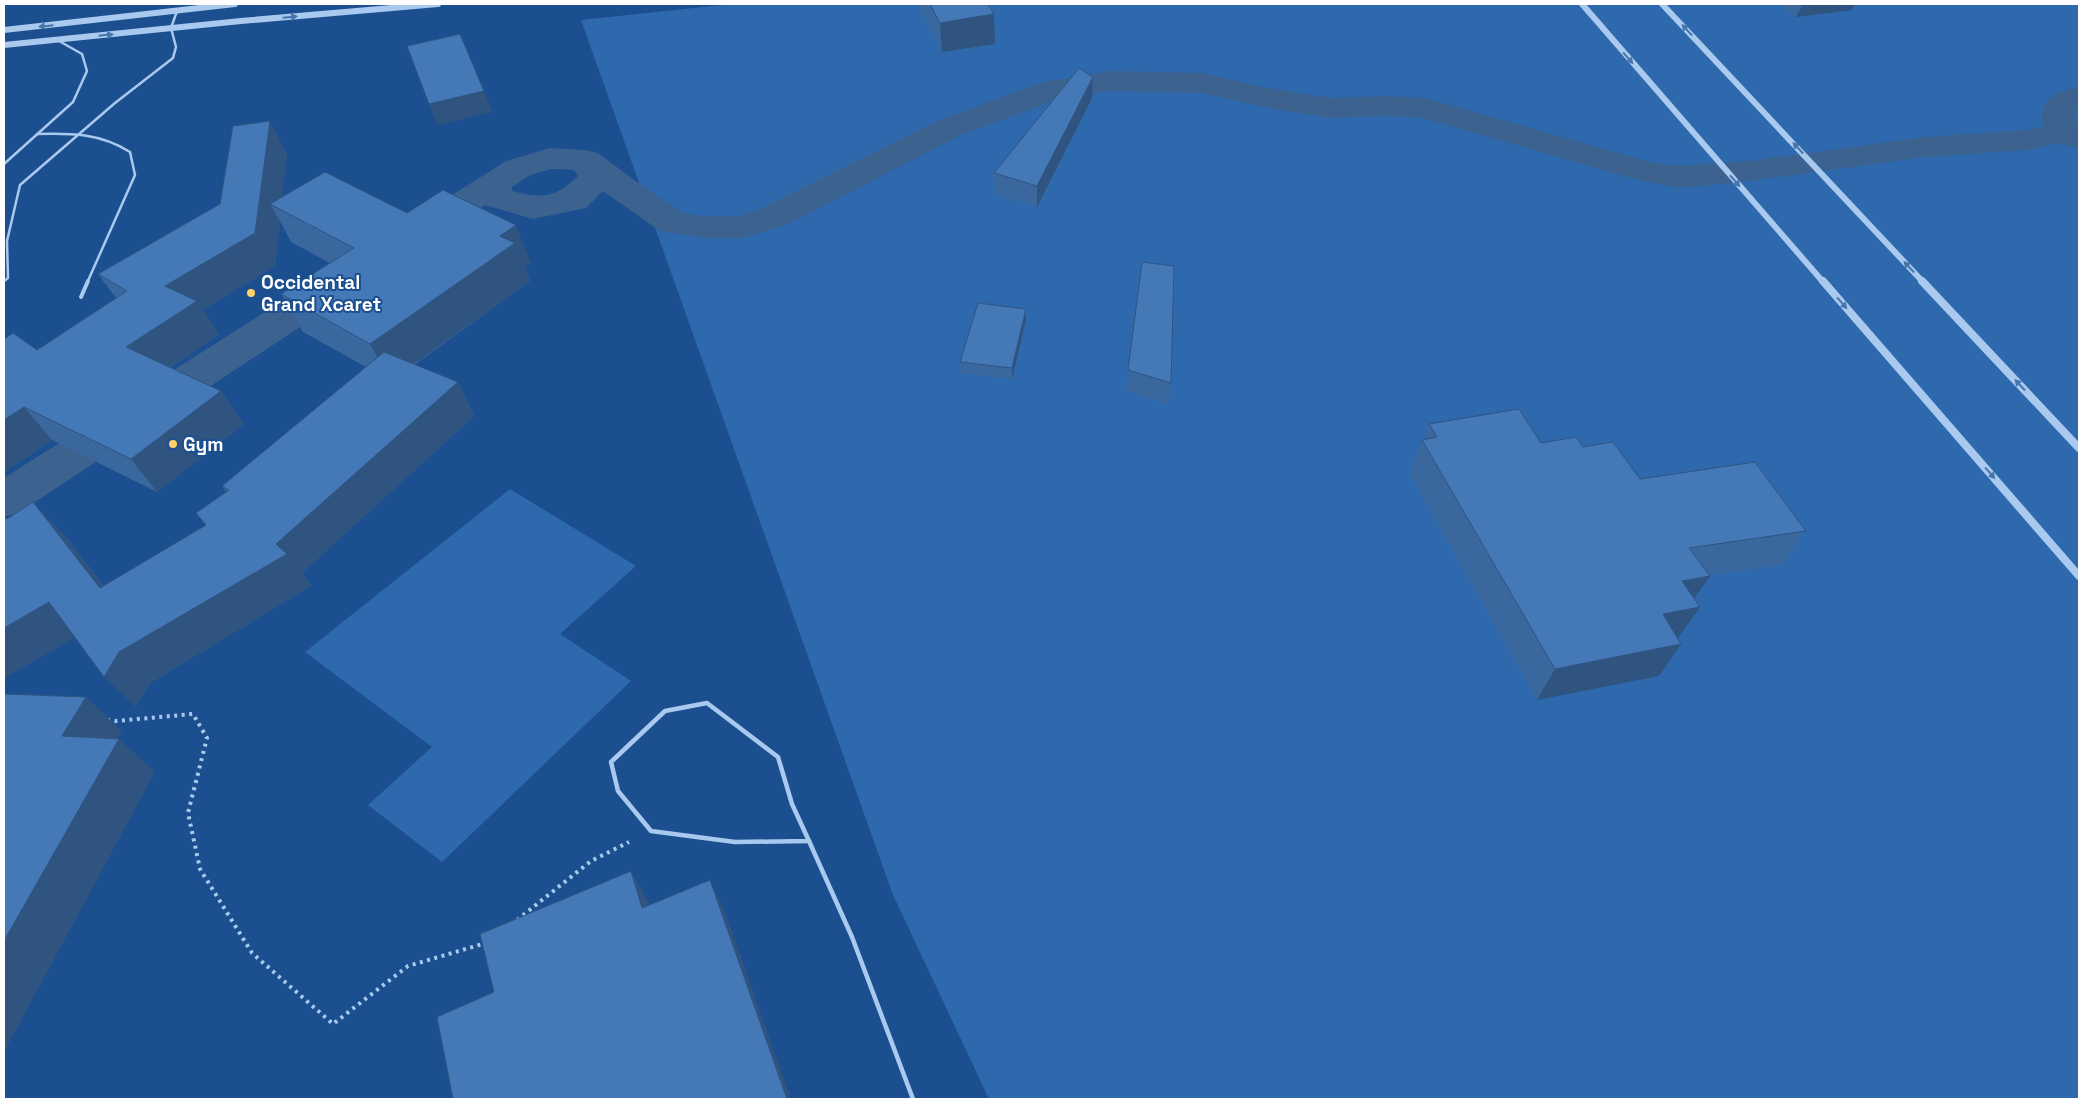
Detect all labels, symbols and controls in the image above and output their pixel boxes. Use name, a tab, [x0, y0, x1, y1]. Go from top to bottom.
one-way arrow	[282, 12, 298, 20]
one-way arrow	[37, 22, 53, 30]
one-way arrow	[1681, 24, 1693, 36]
one-way arrow	[98, 31, 114, 39]
one-way arrow	[1623, 52, 1634, 65]
one-way arrow	[1792, 143, 1804, 155]
one-way arrow	[1730, 174, 1741, 187]
one-way arrow	[1903, 261, 1915, 273]
place label: Occidental Grand Xcaret	[261, 270, 381, 317]
marker: Occidental Grand Xcaret	[245, 287, 257, 299]
one-way arrow	[1836, 297, 1848, 309]
one-way arrow	[2014, 380, 2026, 392]
place label: Gym	[183, 432, 224, 457]
marker: Gym	[167, 438, 179, 450]
one-way arrow	[1984, 467, 1995, 479]

